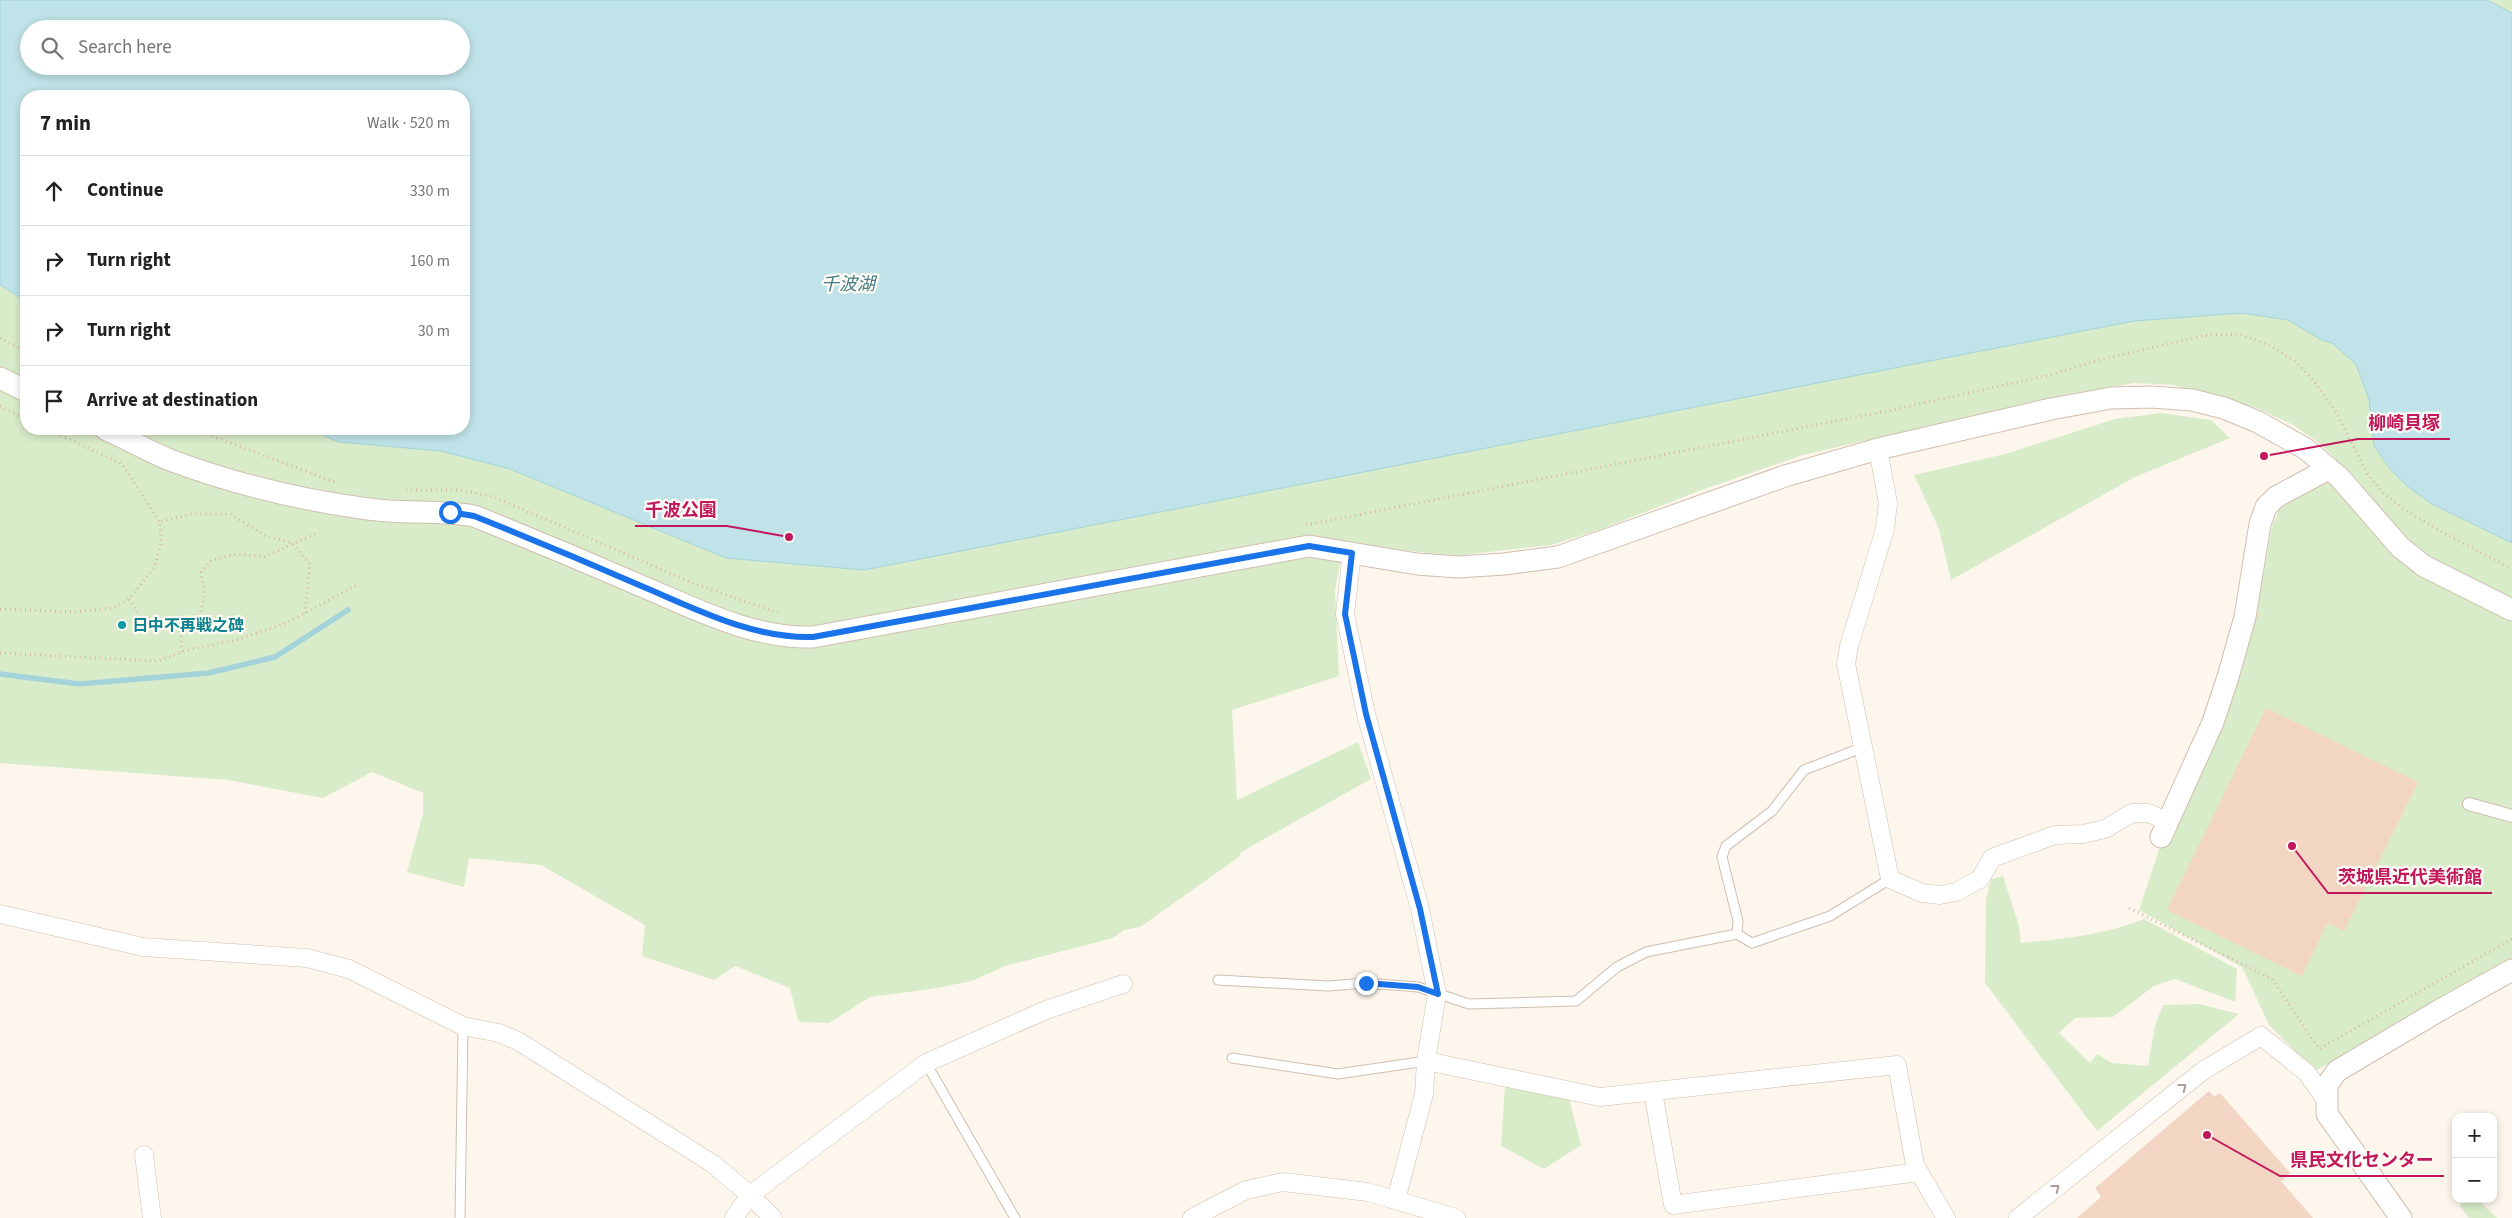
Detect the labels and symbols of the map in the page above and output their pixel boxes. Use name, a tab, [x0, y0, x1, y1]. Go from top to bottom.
water label: 千波湖	[821, 272, 878, 297]
callout: 柳崎貝塚	[2358, 406, 2450, 439]
text: 柳崎貝塚	[2368, 411, 2440, 436]
callout: 千波公園	[635, 493, 727, 526]
text: 千波公園	[645, 498, 717, 523]
route start	[439, 501, 462, 524]
place label: 日中不再戦之碑	[132, 615, 244, 637]
marker: 日中不再戦之碑	[116, 619, 128, 631]
callout: 茨城県近代美術館	[2328, 860, 2492, 893]
text: 茨城県近代美術館	[2338, 865, 2482, 890]
route end	[1355, 972, 1378, 995]
one-way arrow	[2178, 1083, 2187, 1092]
callout: 県民文化センター	[2280, 1143, 2444, 1176]
text: 県民文化センター	[2290, 1148, 2434, 1173]
one-way arrow	[2050, 1185, 2059, 1193]

